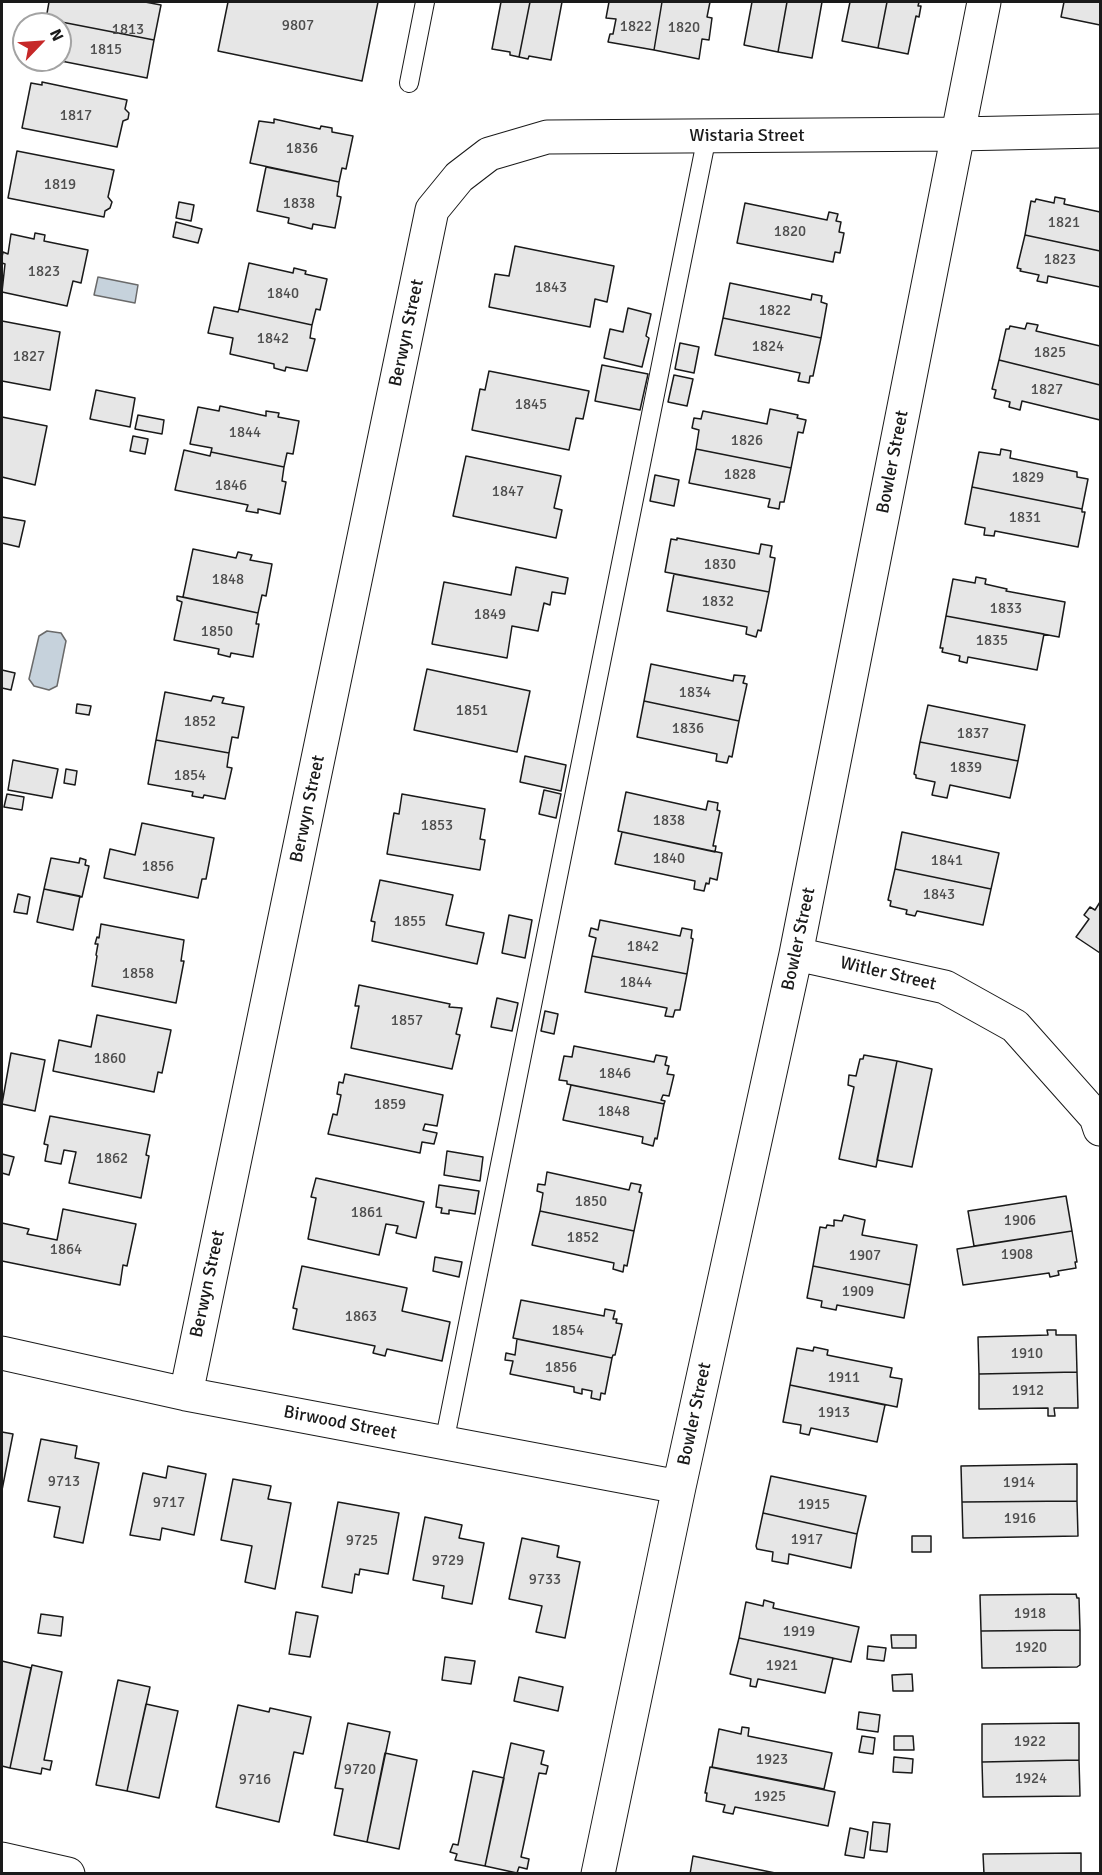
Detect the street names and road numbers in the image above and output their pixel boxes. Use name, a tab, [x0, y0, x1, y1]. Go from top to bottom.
street label: Wistaria Street	[689, 125, 805, 147]
street label: Berwyn Street	[385, 277, 429, 389]
street label: Bowler Street	[872, 409, 914, 515]
street label: Berwyn Street	[286, 753, 330, 865]
street label: Bowler Street	[778, 886, 820, 992]
street label: Witler Street	[838, 952, 938, 996]
street label: Berwyn Street	[186, 1228, 230, 1340]
street label: Bowler Street	[674, 1361, 716, 1467]
street label: Birwood Street	[282, 1401, 398, 1445]

